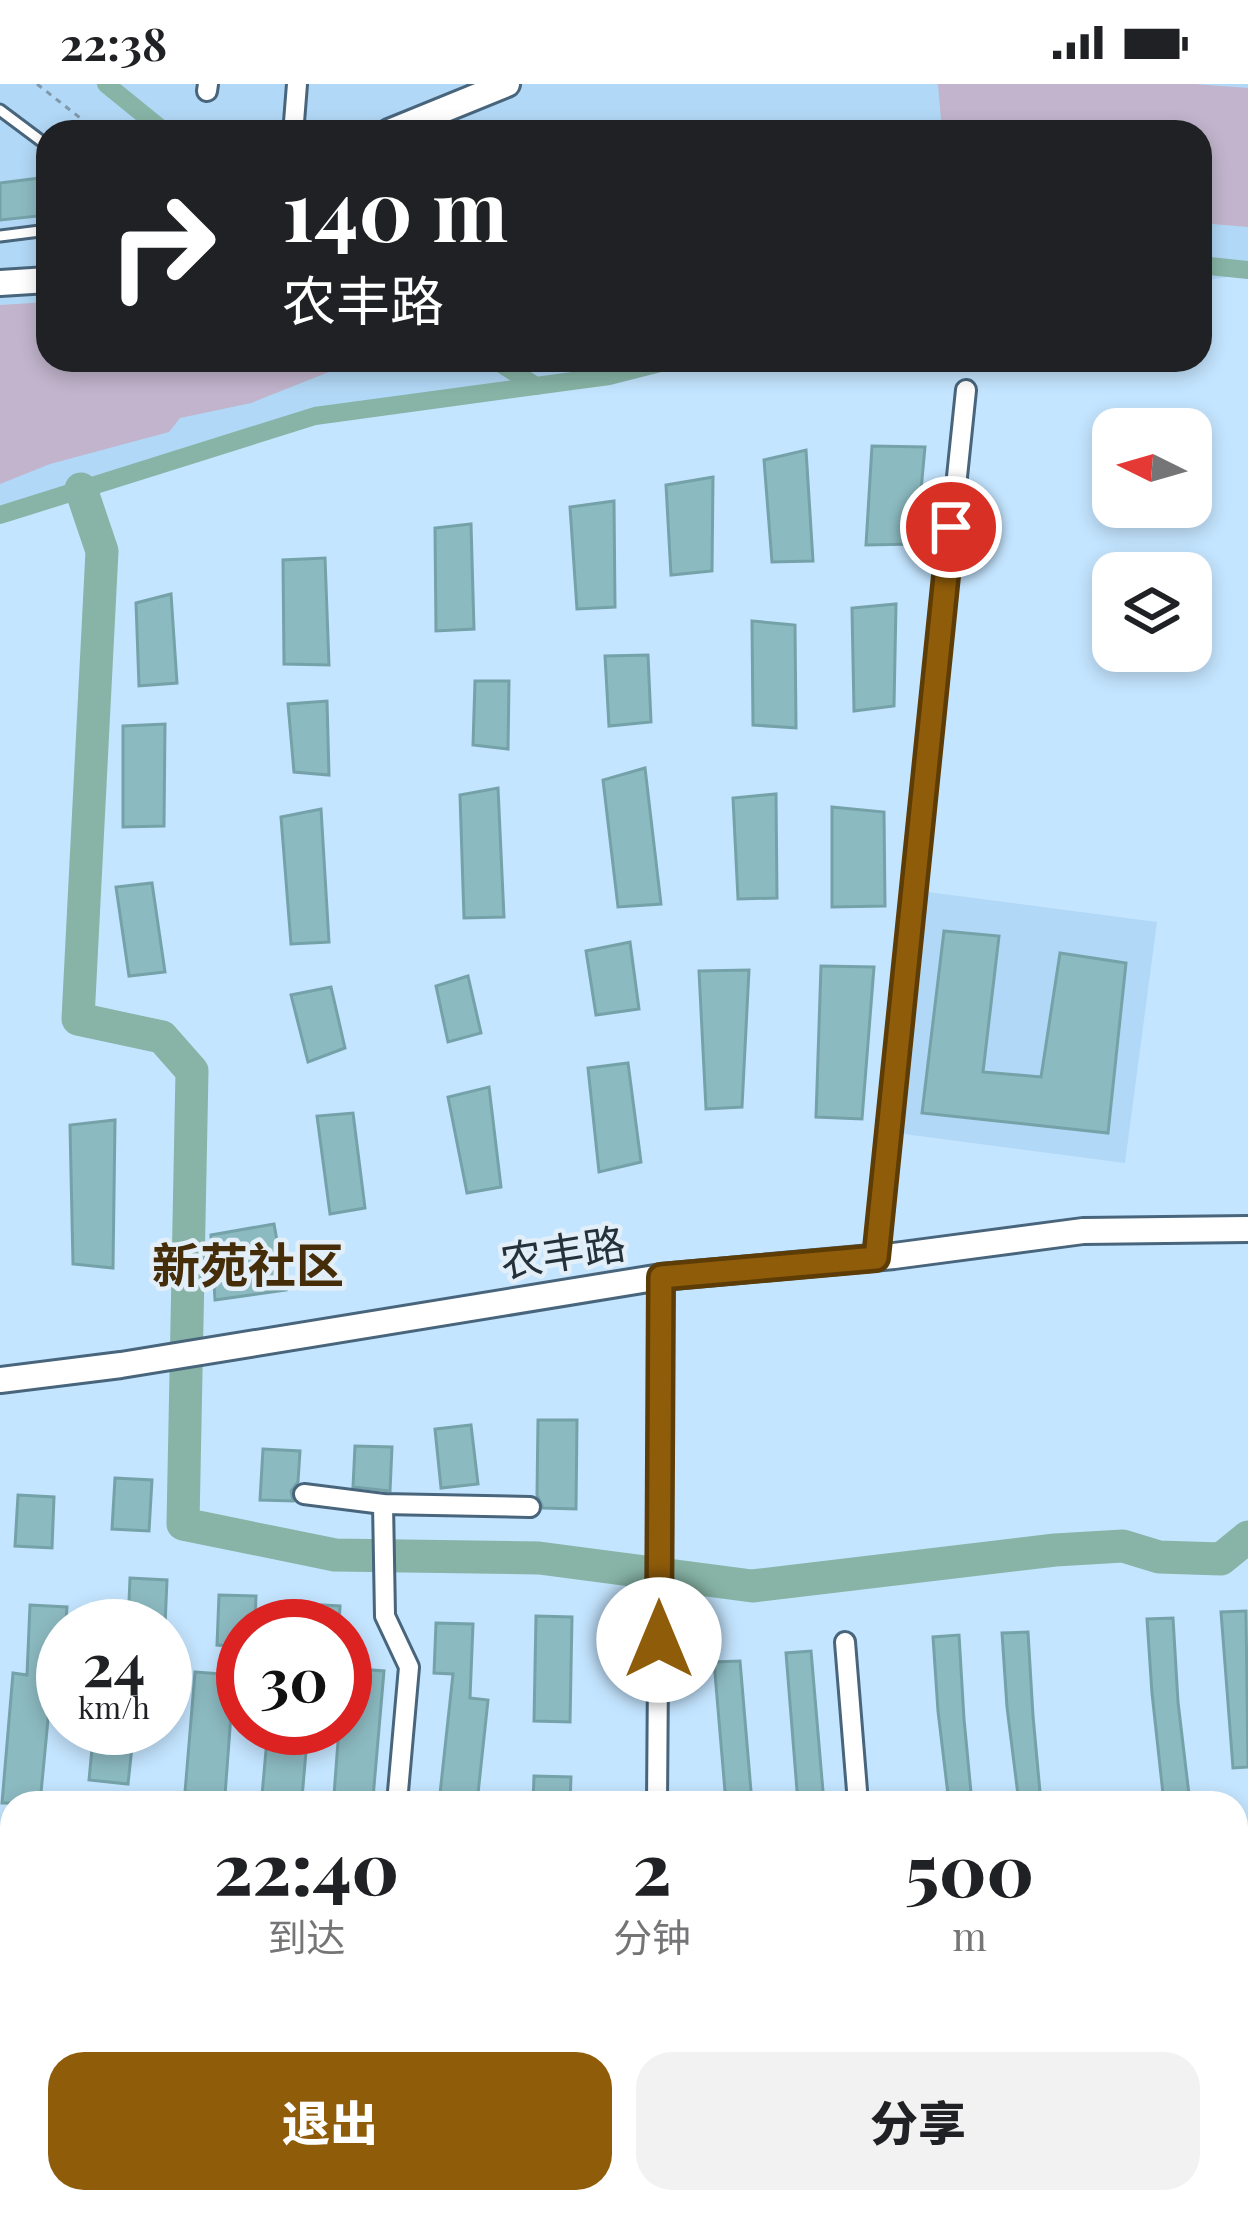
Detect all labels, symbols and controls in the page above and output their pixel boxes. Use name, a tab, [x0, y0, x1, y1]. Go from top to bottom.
text: 22:38	[60, 12, 167, 72]
text: 140 m	[282, 151, 508, 263]
icon: right	[84, 168, 240, 324]
text: 农丰路	[282, 263, 444, 335]
north arrow	[1092, 408, 1212, 528]
map controls	[1092, 408, 1212, 672]
pin	[900, 476, 1002, 578]
icon: arrive	[918, 494, 984, 560]
button: layers	[1092, 552, 1212, 672]
street label: 农丰路	[496, 1214, 629, 1289]
district label: 新苑社区	[152, 1231, 344, 1295]
position arrow	[596, 1577, 722, 1703]
speed limit sign: 30	[216, 1599, 372, 1755]
text: 24	[82, 1622, 146, 1702]
text: km/h	[78, 1687, 150, 1727]
text: 22:40	[214, 1817, 399, 1913]
text: 2	[633, 1817, 671, 1913]
text: 500	[905, 1819, 1034, 1915]
text: m	[952, 1909, 987, 1961]
text: 到达	[268, 1910, 346, 1962]
text: 分钟	[613, 1910, 691, 1962]
button: 退出	[48, 2052, 612, 2190]
button: 分享	[636, 2052, 1200, 2190]

